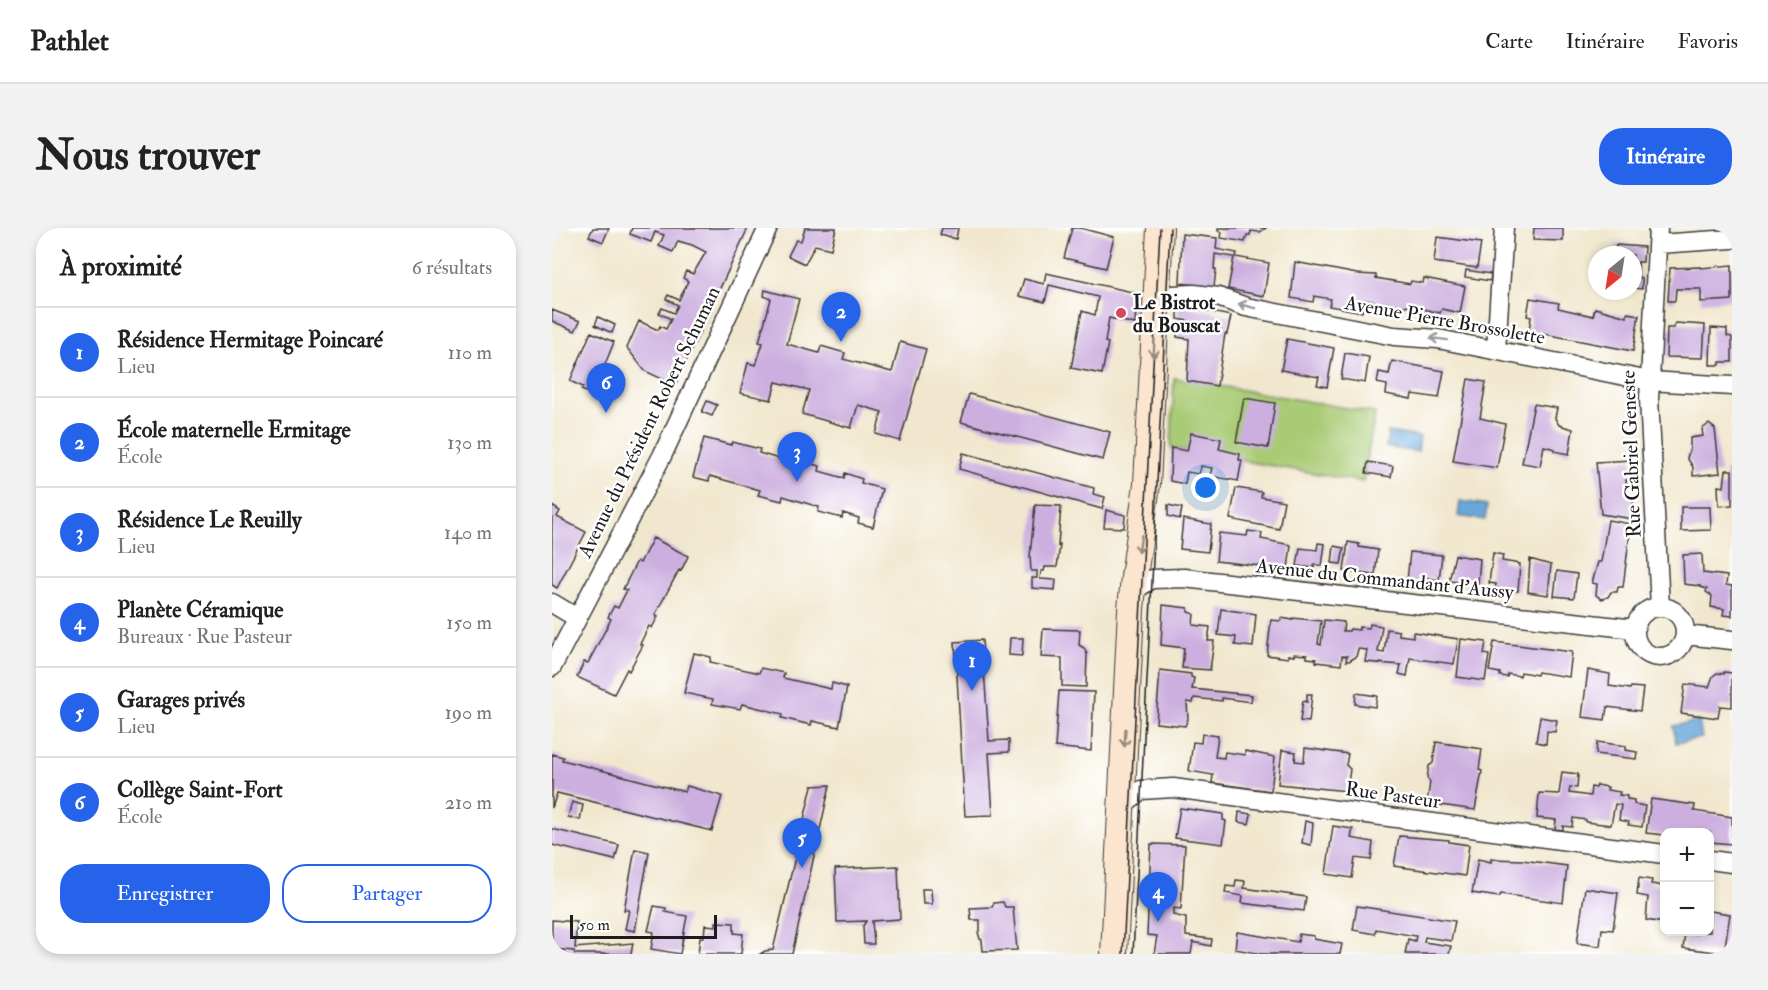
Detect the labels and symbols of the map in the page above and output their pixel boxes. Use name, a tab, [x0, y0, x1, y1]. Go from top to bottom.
north arrow	[1588, 246, 1642, 300]
street label: Avenue du Président Robert Schuman	[572, 282, 726, 563]
place label: Le Bistrot du Bouscat	[1133, 290, 1221, 338]
street label: Avenue Pierre Brossolette	[1342, 290, 1547, 350]
pin: 2	[822, 292, 860, 342]
one-way arrow	[1238, 300, 1257, 311]
marker: Le Bistrot du Bouscat	[1114, 306, 1128, 320]
one-way arrow	[1429, 334, 1449, 345]
one-way arrow	[1148, 339, 1159, 359]
pin: 6	[586, 364, 626, 413]
street label: Rue Gabriel Geneste	[1616, 370, 1646, 538]
pin: 3	[778, 432, 816, 482]
your location	[1191, 473, 1220, 502]
one-way arrow	[1134, 533, 1145, 553]
street label: Avenue du Commandant d'Aussy	[1254, 553, 1516, 605]
pin: 1	[952, 642, 992, 691]
one-way arrow	[1119, 727, 1130, 747]
street label: Rue Pasteur	[1344, 776, 1443, 814]
pin: 5	[782, 818, 822, 868]
pin: 4	[1138, 872, 1178, 922]
scale bar	[570, 912, 717, 940]

